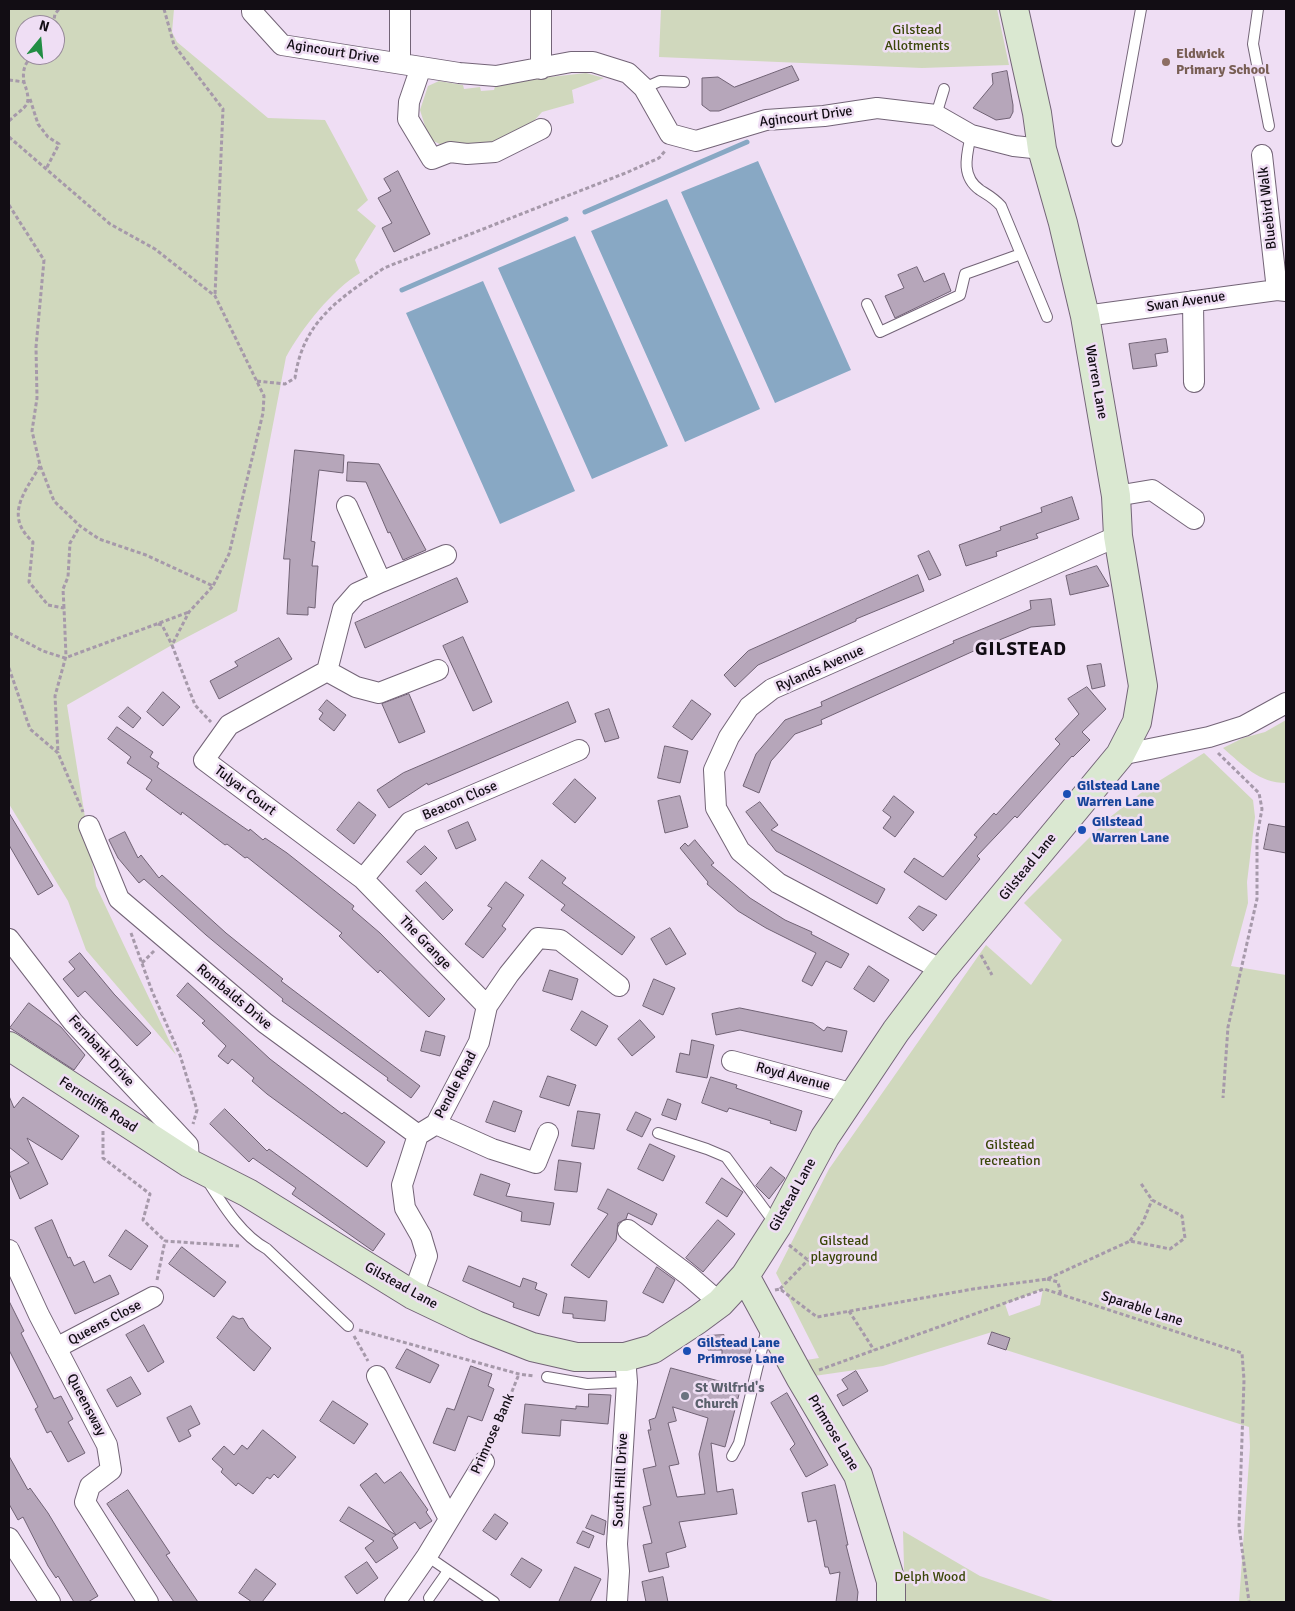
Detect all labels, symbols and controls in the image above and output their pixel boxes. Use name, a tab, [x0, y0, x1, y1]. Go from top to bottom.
north arrow	[15, 15, 65, 65]
text: N	[37, 17, 51, 36]
park label: Gilstead Allotments	[884, 22, 950, 54]
street label: Agincourt Drive	[286, 36, 380, 68]
place label: Eldwick Primary School	[1176, 46, 1270, 78]
marker: Eldwick Primary School	[1160, 56, 1172, 68]
street label: Agincourt Drive	[759, 103, 853, 131]
street label: Bluebird Walk	[1255, 166, 1281, 250]
street label: Swan Avenue	[1146, 288, 1226, 316]
street label: Warren Lane	[1081, 344, 1111, 420]
district label: GILSTEAD	[974, 639, 1068, 661]
street label: Rylands Avenue	[774, 642, 866, 696]
street label: Tulyar Court	[211, 762, 279, 820]
street label: Beacon Close	[420, 778, 500, 824]
place label: Gilstead Lane Warren Lane	[1077, 778, 1160, 810]
marker: Gilstead Lane Warren Lane	[1061, 788, 1073, 800]
place label: Gilstead Warren Lane	[1092, 814, 1169, 846]
marker: Gilstead Warren Lane	[1076, 824, 1088, 836]
street label: Gilstead Lane	[996, 830, 1060, 904]
street label: The Grange	[395, 913, 455, 973]
street label: Rombalds Drive	[193, 961, 275, 1033]
street label: Fernbank Drive	[65, 1012, 137, 1090]
street label: Pendle Road	[431, 1049, 481, 1121]
street label: Royd Avenue	[754, 1059, 832, 1095]
street label: Ferncliffe Road	[56, 1073, 140, 1137]
park label: Gilstead recreation	[979, 1137, 1041, 1170]
street label: Gilstead Lane	[766, 1155, 820, 1235]
park label: Gilstead playground	[810, 1233, 878, 1266]
street label: Gilstead Lane	[361, 1259, 441, 1313]
street label: Sparable Lane	[1099, 1288, 1185, 1330]
street label: Queens Close	[66, 1297, 144, 1349]
place label: Gilstead Lane Primrose Lane	[697, 1335, 784, 1368]
marker: Gilstead Lane Primrose Lane	[681, 1345, 693, 1357]
street label: Queensway	[63, 1371, 109, 1439]
place label: St Wilfrid's Church	[695, 1380, 765, 1412]
marker: St Wilfrid's Church	[679, 1390, 691, 1402]
street label: Primrose Bank	[468, 1391, 518, 1477]
street label: Primrose Lane	[804, 1392, 862, 1474]
street label: South Hill Drive	[610, 1433, 632, 1527]
park label: Delph Wood	[894, 1569, 966, 1585]

